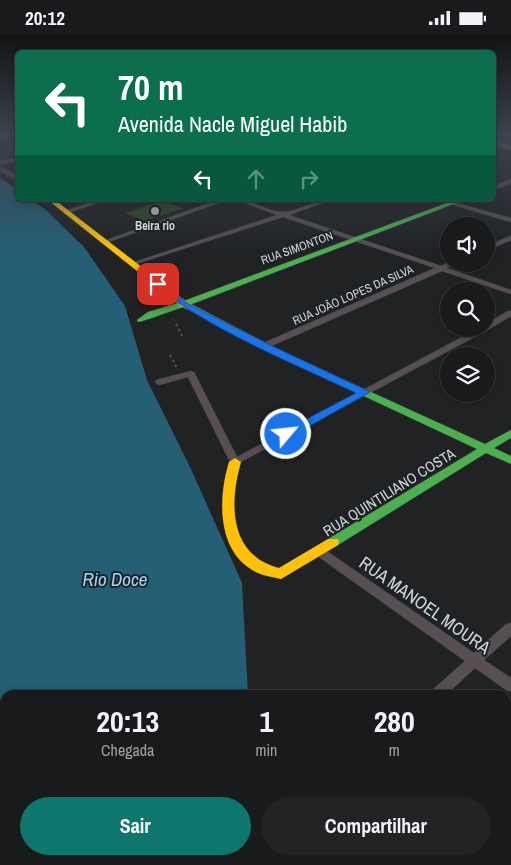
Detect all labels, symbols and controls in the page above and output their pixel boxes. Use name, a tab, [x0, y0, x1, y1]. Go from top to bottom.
text: 20:12	[25, 5, 65, 31]
text: 70 m	[118, 64, 183, 111]
icon: left	[35, 70, 100, 135]
text: Avenida Nacle Miguel Habib	[118, 109, 347, 139]
icon: left	[189, 165, 217, 193]
icon: ahead	[242, 165, 270, 193]
icon: right	[295, 165, 323, 193]
marker: Beira rio	[149, 205, 161, 217]
map controls	[440, 217, 495, 402]
button: sound	[440, 217, 495, 272]
place label: Beira rio	[135, 218, 175, 234]
street label: RUA SIMONTON	[259, 228, 335, 268]
street label: RUA JOÃO LOPES DA SILVA	[290, 261, 416, 329]
pin	[137, 263, 179, 305]
icon: arrive	[144, 270, 172, 298]
button: search	[440, 282, 495, 337]
button: layers	[440, 347, 495, 402]
position arrow	[259, 407, 311, 459]
street label: RUA QUINTILIANO COSTA	[319, 442, 460, 541]
street label: RUA MANOEL MOURA	[354, 550, 496, 660]
water label: Rio Doce	[83, 566, 147, 592]
text: 20:13	[96, 701, 159, 741]
text: 1	[260, 701, 273, 741]
text: 280	[374, 701, 415, 741]
text: Chegada	[101, 739, 154, 761]
text: min	[255, 739, 277, 761]
text: m	[389, 739, 400, 761]
button: Sair	[20, 797, 251, 855]
button: Compartilhar	[261, 797, 491, 855]

